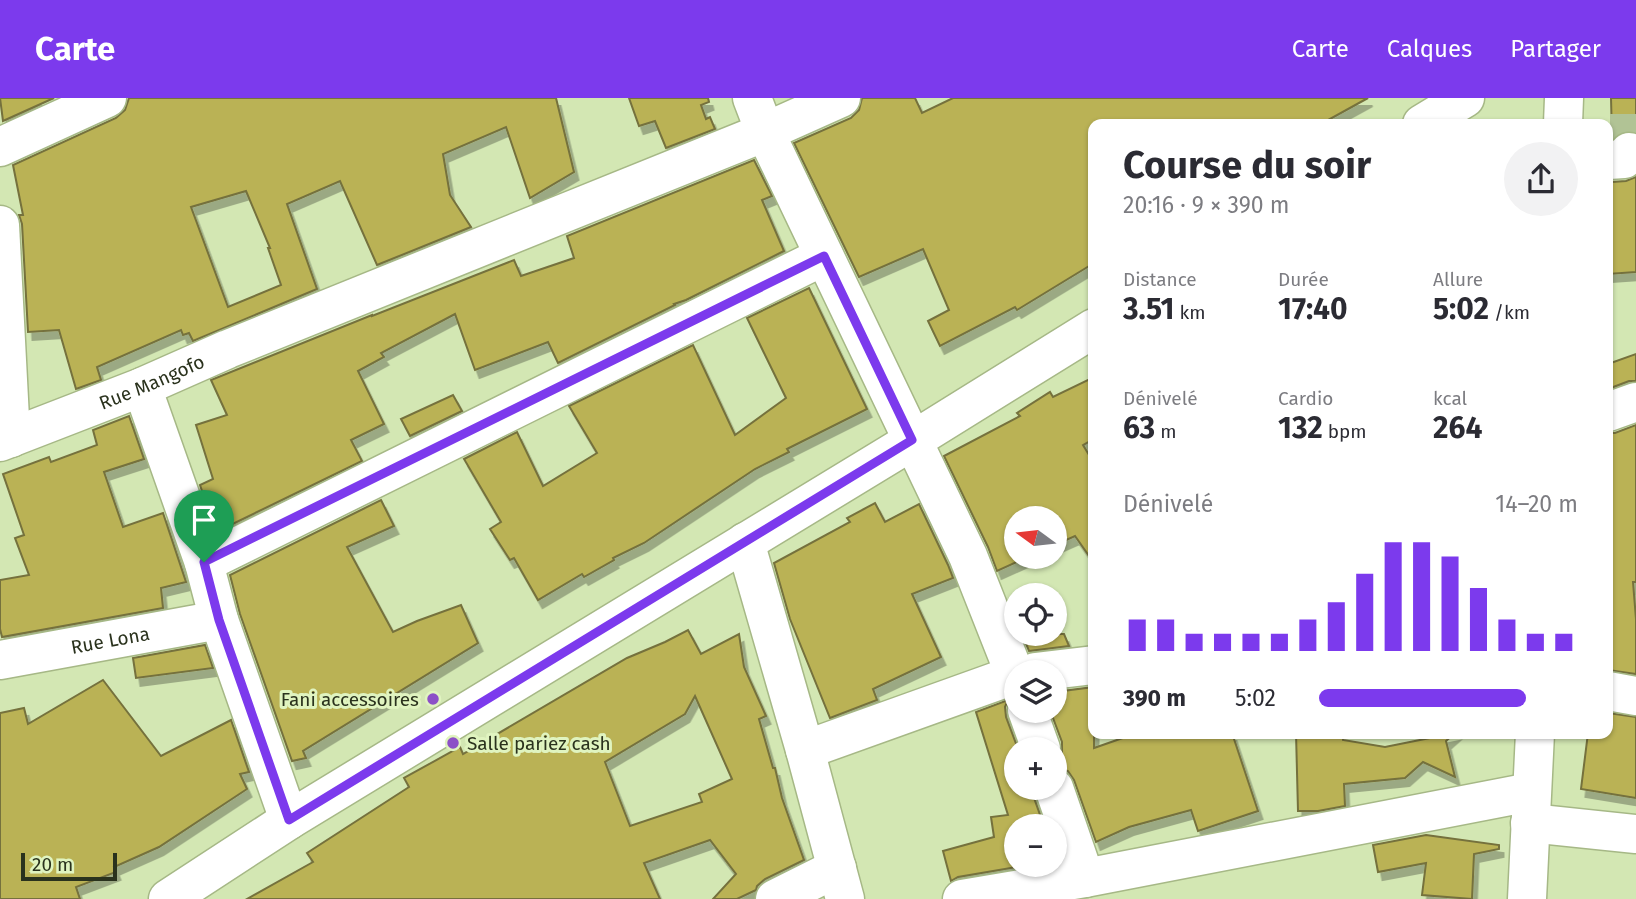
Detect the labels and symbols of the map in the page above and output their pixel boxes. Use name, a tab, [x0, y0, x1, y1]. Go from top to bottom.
street label: Rue Mangofo	[96, 349, 208, 414]
pin	[174, 490, 234, 562]
north arrow	[1004, 506, 1068, 569]
street label: Rue Lona	[69, 621, 151, 658]
place label: Fani accessoires	[281, 688, 419, 711]
marker: Fani accessoires	[425, 691, 441, 707]
place label: Salle pariez cash	[467, 732, 611, 755]
marker: Salle pariez cash	[445, 735, 461, 751]
scale bar	[21, 850, 117, 882]

